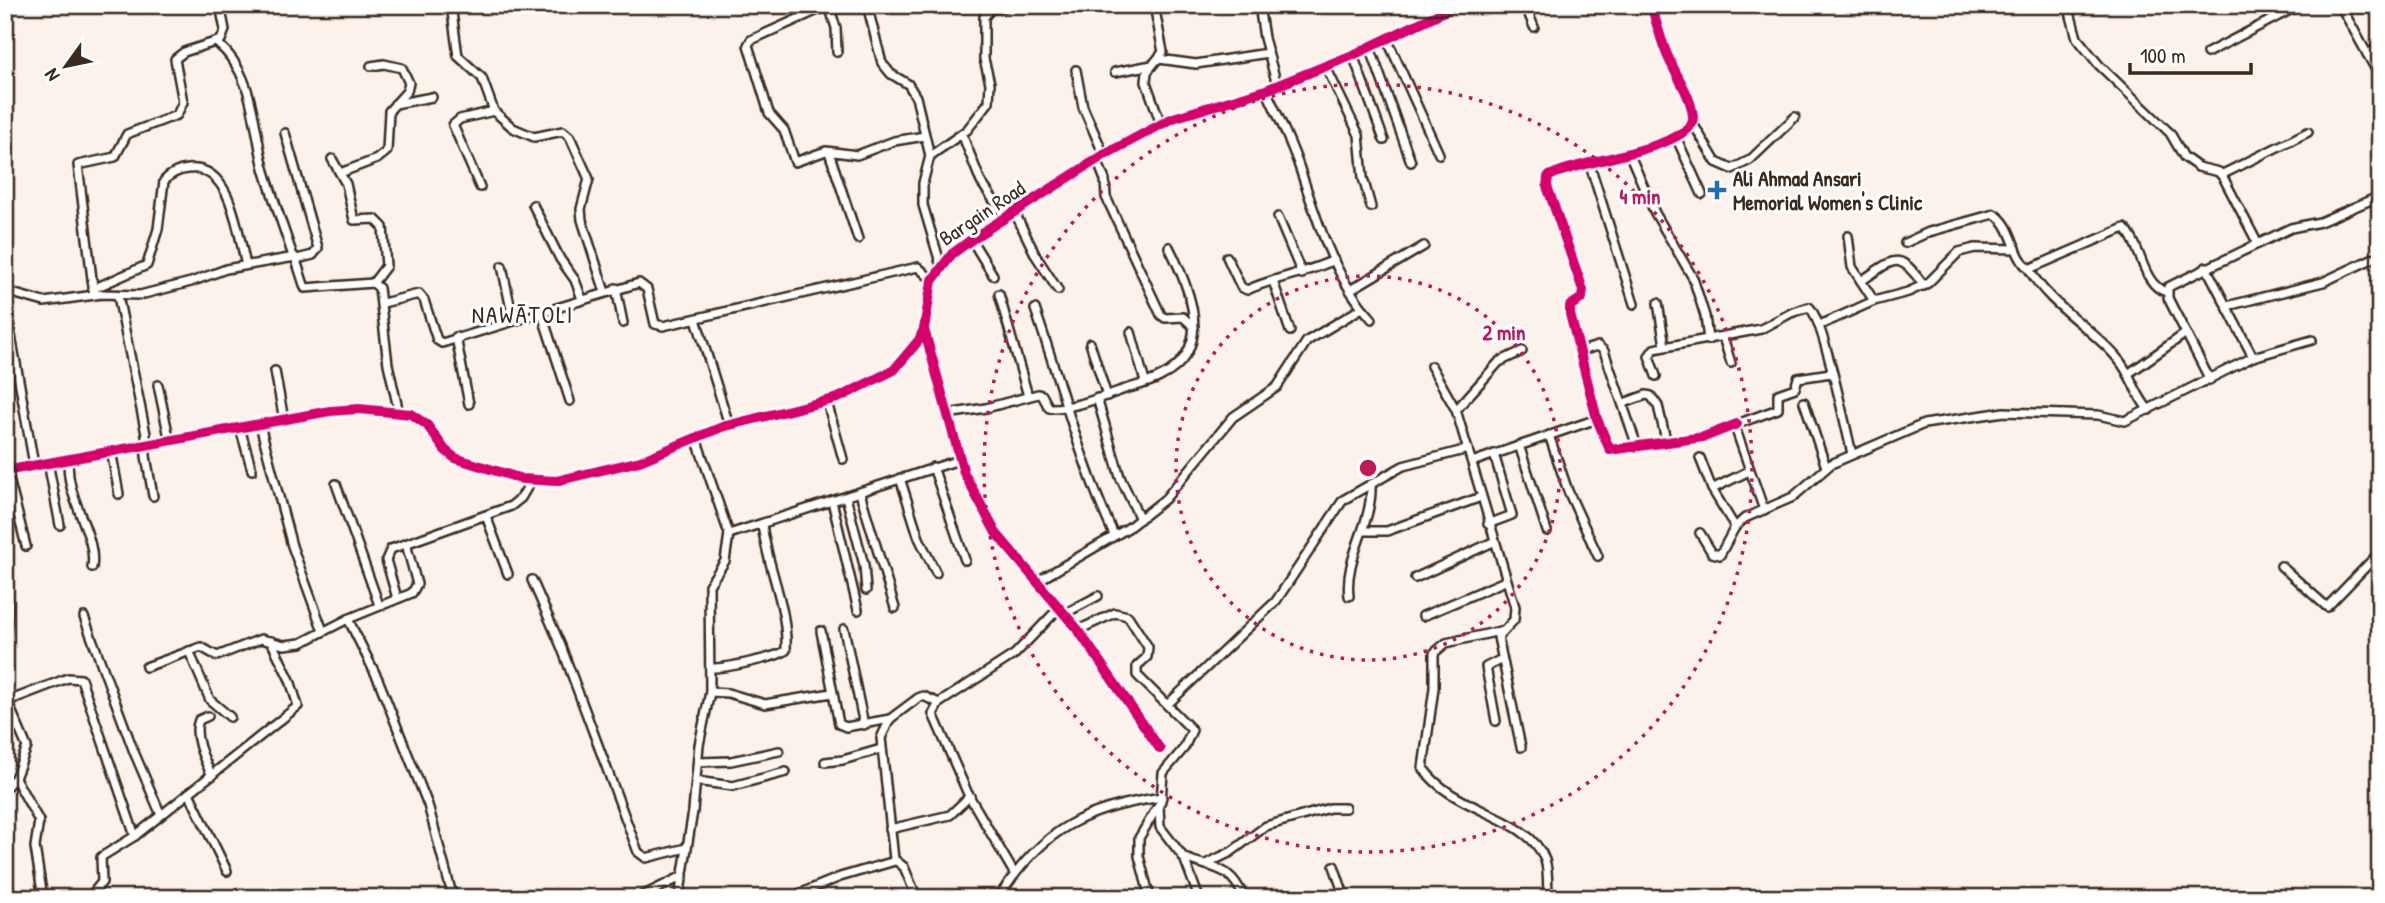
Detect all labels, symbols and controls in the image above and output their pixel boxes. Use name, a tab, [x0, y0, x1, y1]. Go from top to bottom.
north arrow	[32, 32, 102, 102]
scale bar	[2130, 32, 2250, 76]
text: 100 m	[2140, 41, 2186, 70]
text: N	[38, 64, 65, 87]
place label: Ali Ahmad Ansari Memorial Women's Clinic	[1733, 164, 1923, 217]
street label: Bargain Road	[933, 174, 1031, 252]
marker: Ali Ahmad Ansari Memorial Women's Clinic	[1707, 180, 1727, 200]
text: 4 min	[1619, 182, 1661, 211]
district label: NAWĀTOLI	[472, 299, 574, 330]
text: 2 min	[1482, 318, 1526, 347]
centre of rings	[1356, 456, 1380, 480]

